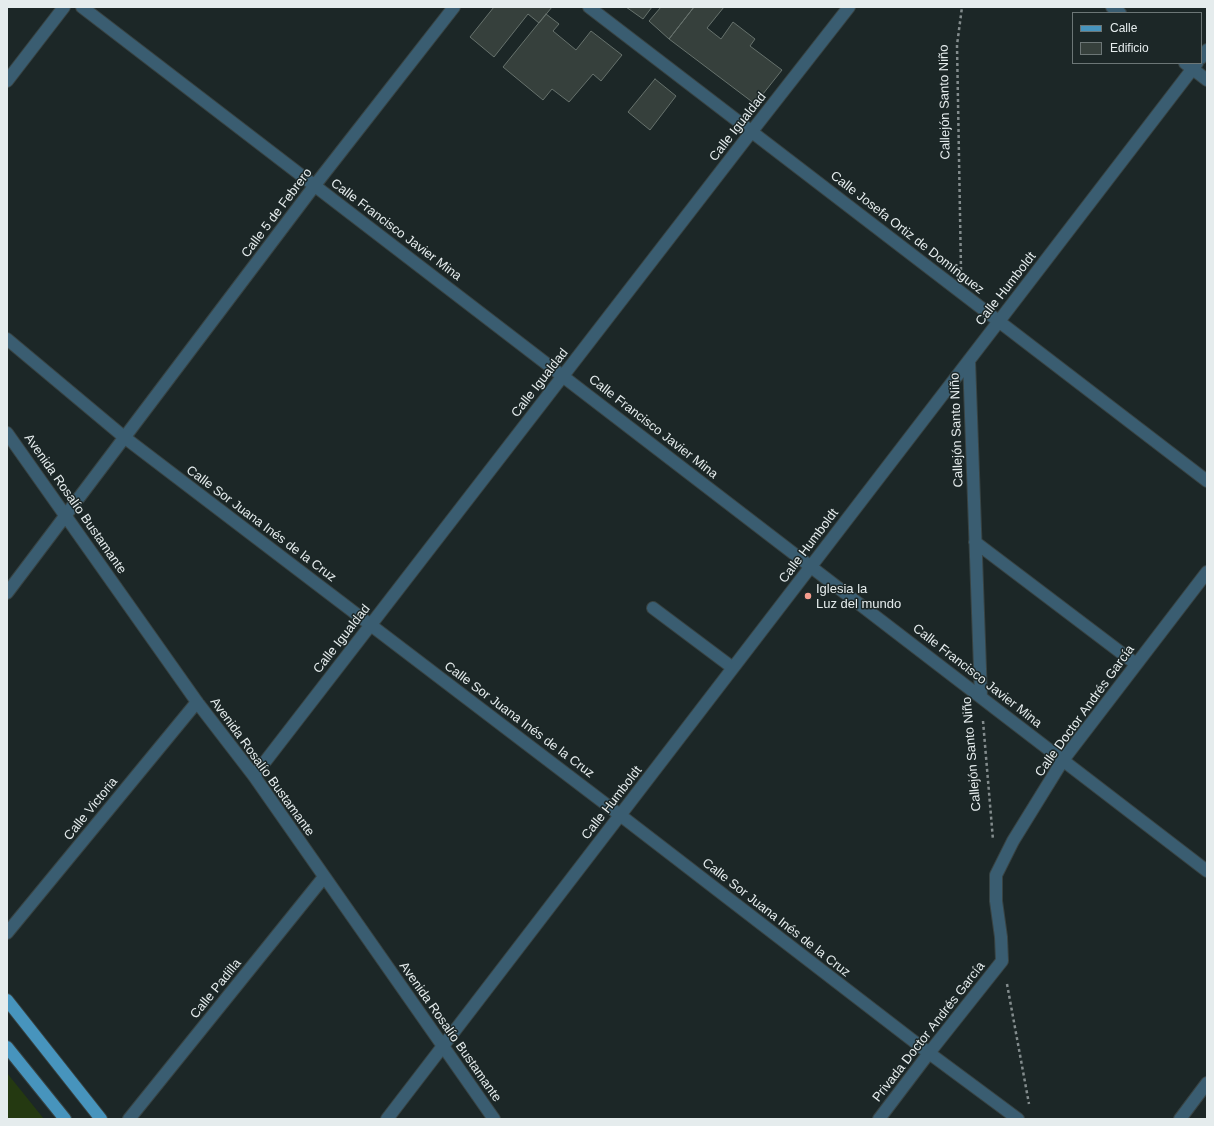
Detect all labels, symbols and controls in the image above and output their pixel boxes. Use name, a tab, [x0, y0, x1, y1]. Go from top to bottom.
legend	[1072, 12, 1202, 64]
text: Calle	[1110, 21, 1137, 35]
text: Edificio	[1110, 41, 1149, 55]
street label: Callejón Santo Niño	[936, 44, 954, 160]
street label: Calle Igualdad	[706, 89, 770, 165]
street label: Calle 5 de Febrero	[238, 165, 316, 261]
street label: Calle Josefa Ortiz de Domínguez	[827, 168, 987, 298]
street label: Calle Francisco Javier Mina	[328, 176, 464, 284]
street label: Calle Humboldt	[972, 249, 1040, 329]
street label: Calle Igualdad	[508, 345, 572, 421]
street label: Calle Francisco Javier Mina	[585, 372, 721, 482]
street label: Callejón Santo Niño	[947, 372, 967, 488]
street label: Avenida Rosalío Bustamante	[21, 431, 129, 577]
street label: Calle Sor Juana Inés de la Cruz	[183, 463, 339, 585]
street label: Calle Humboldt	[776, 506, 842, 586]
place label: Iglesia la Luz del mundo	[816, 581, 901, 612]
marker: Iglesia la Luz del mundo	[803, 591, 813, 601]
street label: Calle Igualdad	[310, 601, 374, 677]
street label: Calle Francisco Javier Mina	[909, 621, 1045, 731]
street label: Calle Doctor Andrés García	[1032, 642, 1138, 780]
street label: Calle Sor Juana Inés de la Cruz	[441, 659, 597, 781]
street label: Avenida Rosalío Bustamante	[206, 695, 318, 839]
street label: Callejón Santo Niño	[959, 696, 985, 812]
street label: Calle Humboldt	[578, 763, 646, 843]
street label: Calle Victoria	[61, 774, 121, 844]
street label: Calle Sor Juana Inés de la Cruz	[699, 855, 853, 981]
street label: Calle Padilla	[187, 956, 245, 1022]
street label: Avenida Rosalío Bustamante	[396, 959, 504, 1105]
street label: Privada Doctor Andrés García	[869, 959, 989, 1105]

